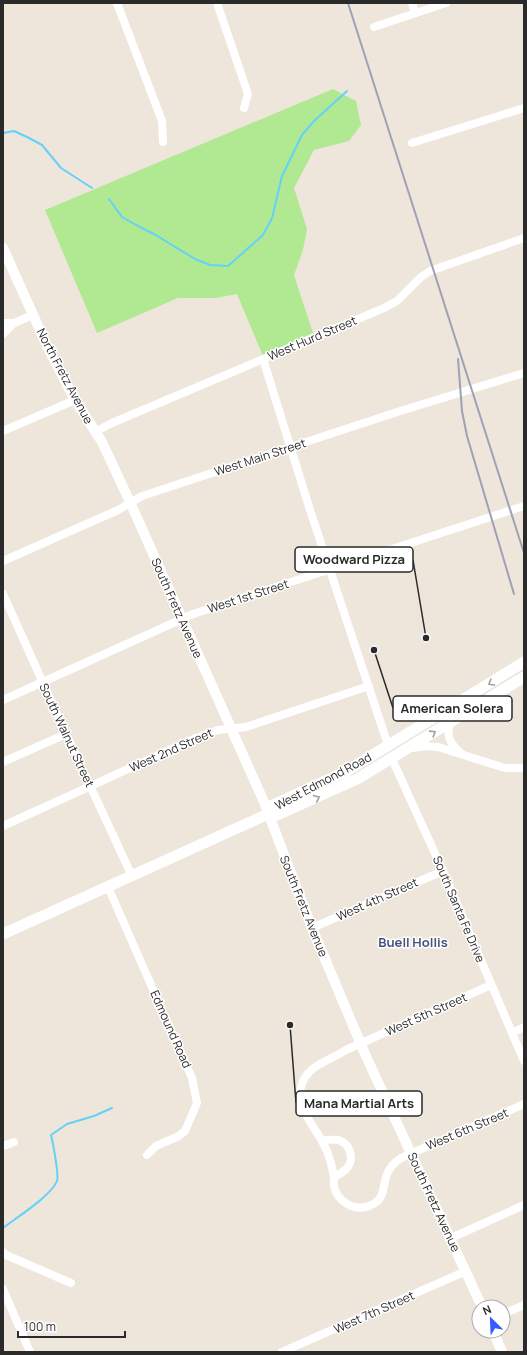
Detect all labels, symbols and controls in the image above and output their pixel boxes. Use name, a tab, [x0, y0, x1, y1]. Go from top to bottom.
street label: West Hurd Street	[265, 311, 359, 364]
street label: North Fretz Avenue	[33, 325, 97, 427]
street label: West Main Street	[212, 434, 308, 480]
callout: Woodward Pizza	[295, 547, 413, 572]
text: Woodward Pizza	[303, 550, 405, 568]
street label: South Fretz Avenue	[147, 555, 207, 661]
street label: West 1st Street	[205, 575, 291, 617]
one-way arrow	[488, 678, 495, 685]
street label: South Walnut Street	[35, 680, 99, 790]
callout: American Solera	[393, 696, 512, 721]
text: American Solera	[400, 699, 504, 717]
street label: West 2nd Street	[127, 724, 216, 776]
one-way arrow	[429, 730, 436, 737]
street label: West Edmond Road	[272, 748, 374, 814]
one-way arrow	[313, 795, 321, 803]
street label: South Fretz Avenue	[276, 853, 332, 959]
street label: South Santa Fe Drive	[429, 853, 489, 965]
street label: West 4th Street	[333, 873, 421, 925]
district label: Buell Hollis	[378, 933, 448, 951]
street label: Edmound Road	[146, 987, 196, 1071]
street label: West 5th Street	[383, 988, 470, 1040]
callout: Mana Martial Arts	[296, 1091, 422, 1116]
text: Mana Martial Arts	[304, 1094, 414, 1112]
street label: West 6th Street	[423, 1104, 511, 1154]
street label: South Fretz Avenue	[404, 1150, 464, 1254]
street label: West 7th Street	[331, 1287, 417, 1337]
north arrow	[471, 1299, 511, 1339]
text: N	[480, 1301, 493, 1318]
scale bar	[18, 1313, 125, 1339]
text: 100 m	[24, 1318, 56, 1335]

